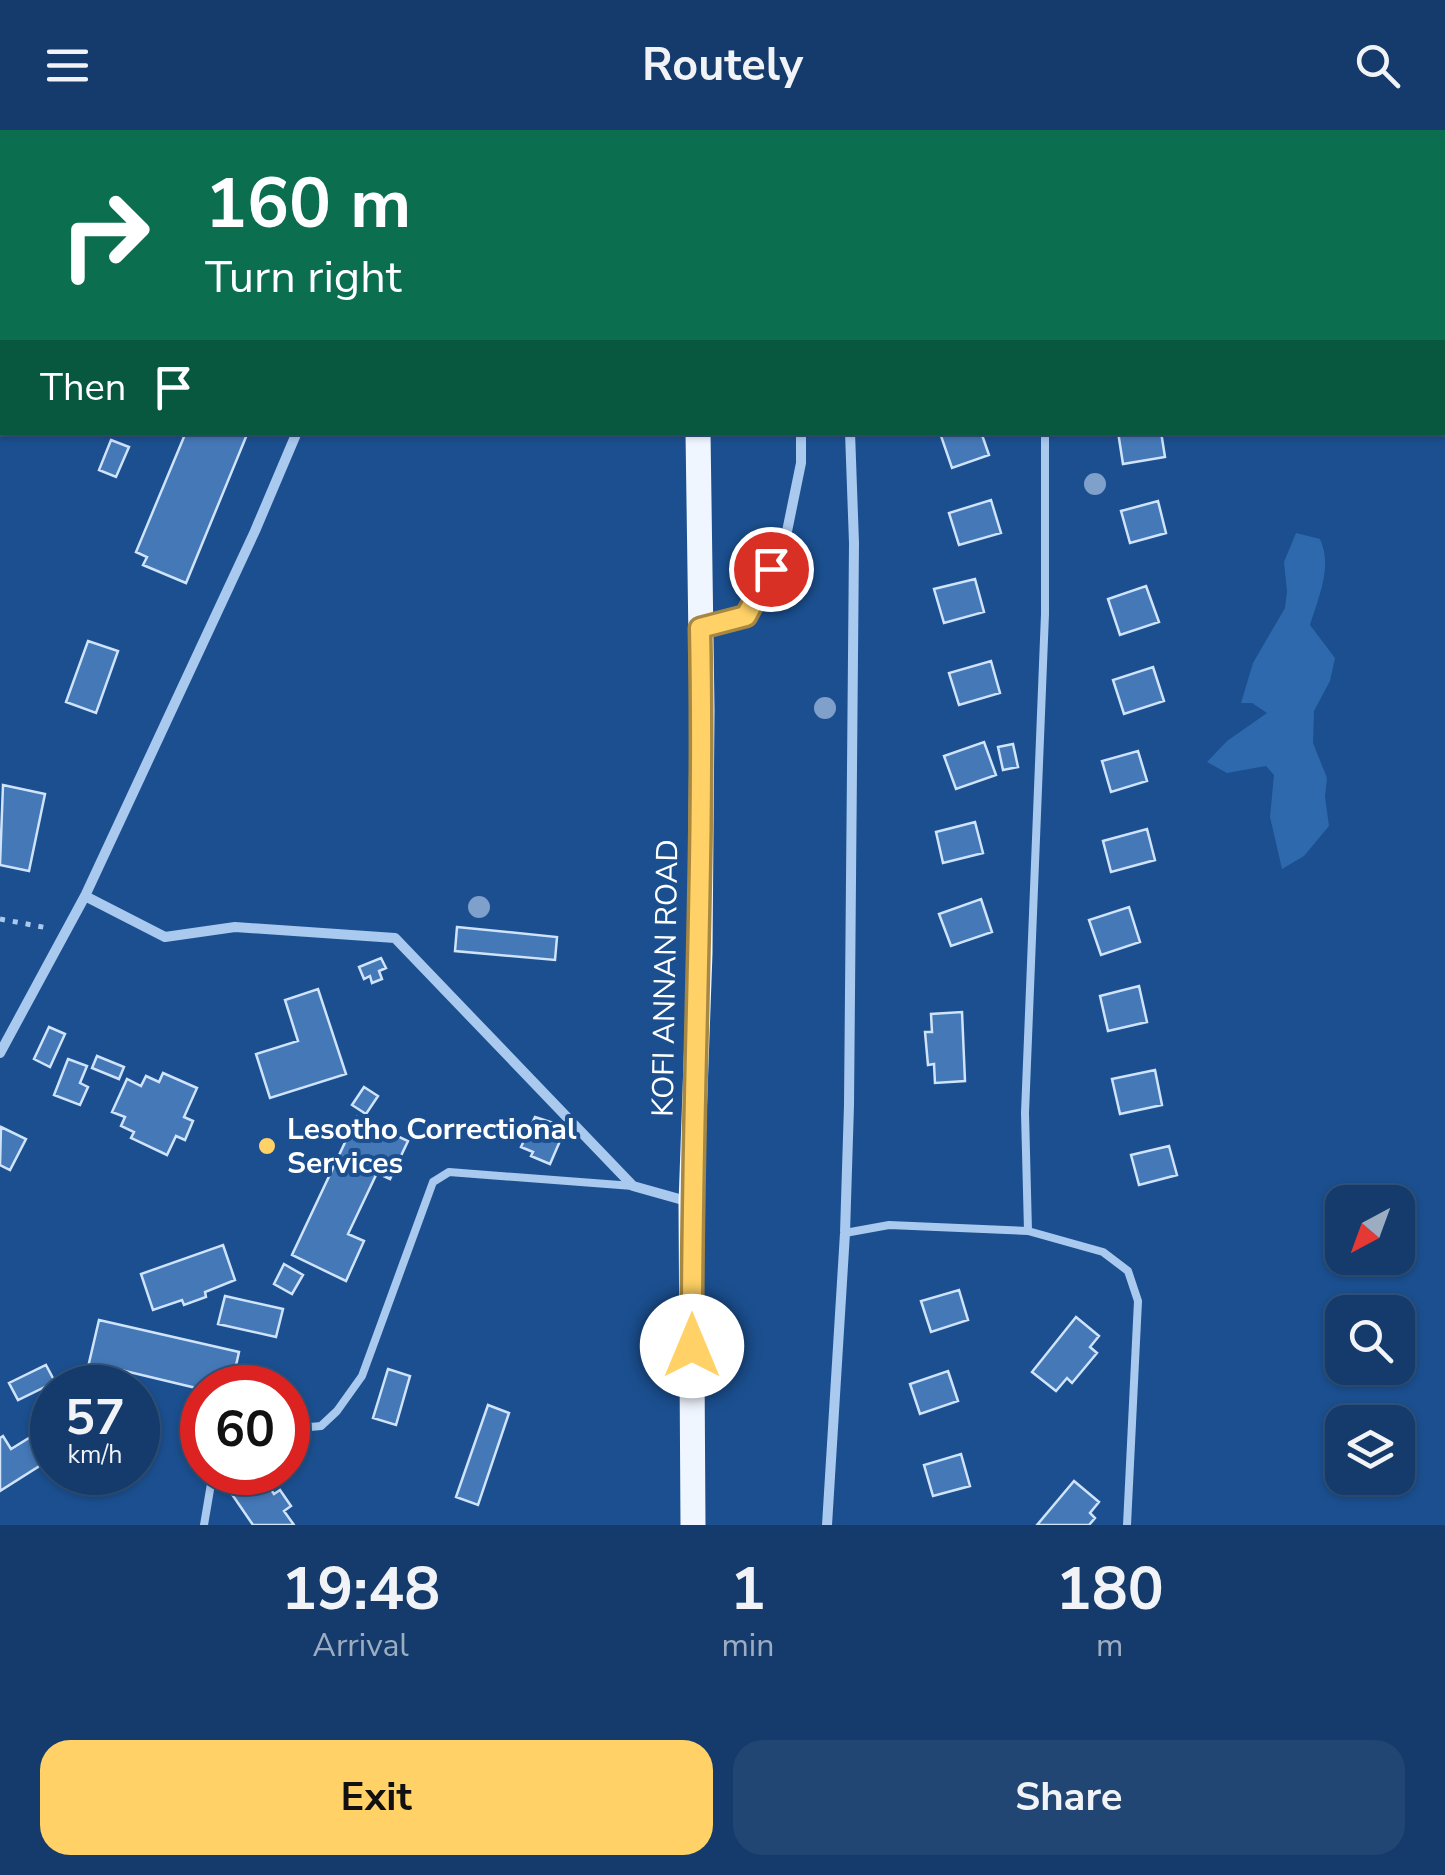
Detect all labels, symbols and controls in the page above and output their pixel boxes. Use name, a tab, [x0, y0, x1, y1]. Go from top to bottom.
text: Routely	[642, 35, 803, 96]
icon: menu	[40, 38, 95, 93]
icon: search	[1350, 38, 1405, 93]
text: 160 m	[205, 156, 411, 252]
icon: right	[40, 170, 170, 300]
text: Turn right	[205, 247, 402, 308]
icon: arrive	[146, 360, 201, 415]
text: Then	[40, 362, 126, 413]
pin	[729, 527, 814, 612]
icon: arrive	[744, 542, 799, 597]
street label: KOFI ANNAN ROAD	[643, 839, 688, 1117]
place label: Lesotho Correctional Services	[287, 1109, 577, 1184]
marker: Lesotho Correctional Services	[256, 1135, 278, 1157]
north arrow	[1325, 1185, 1415, 1275]
map controls	[1325, 1185, 1415, 1495]
position arrow	[640, 1294, 744, 1398]
button: search	[1325, 1295, 1415, 1385]
speed limit sign: 60	[180, 1365, 310, 1495]
text: 57	[65, 1383, 125, 1452]
button: layers	[1325, 1405, 1415, 1495]
text: km/h	[67, 1438, 123, 1472]
text: 19:48	[281, 1548, 440, 1630]
text: 1	[730, 1548, 766, 1630]
text: 180	[1056, 1548, 1164, 1630]
text: Arrival	[313, 1624, 409, 1667]
text: min	[721, 1624, 774, 1667]
text: m	[1096, 1624, 1123, 1667]
button: Exit	[40, 1740, 713, 1855]
button: Share	[733, 1740, 1405, 1855]

